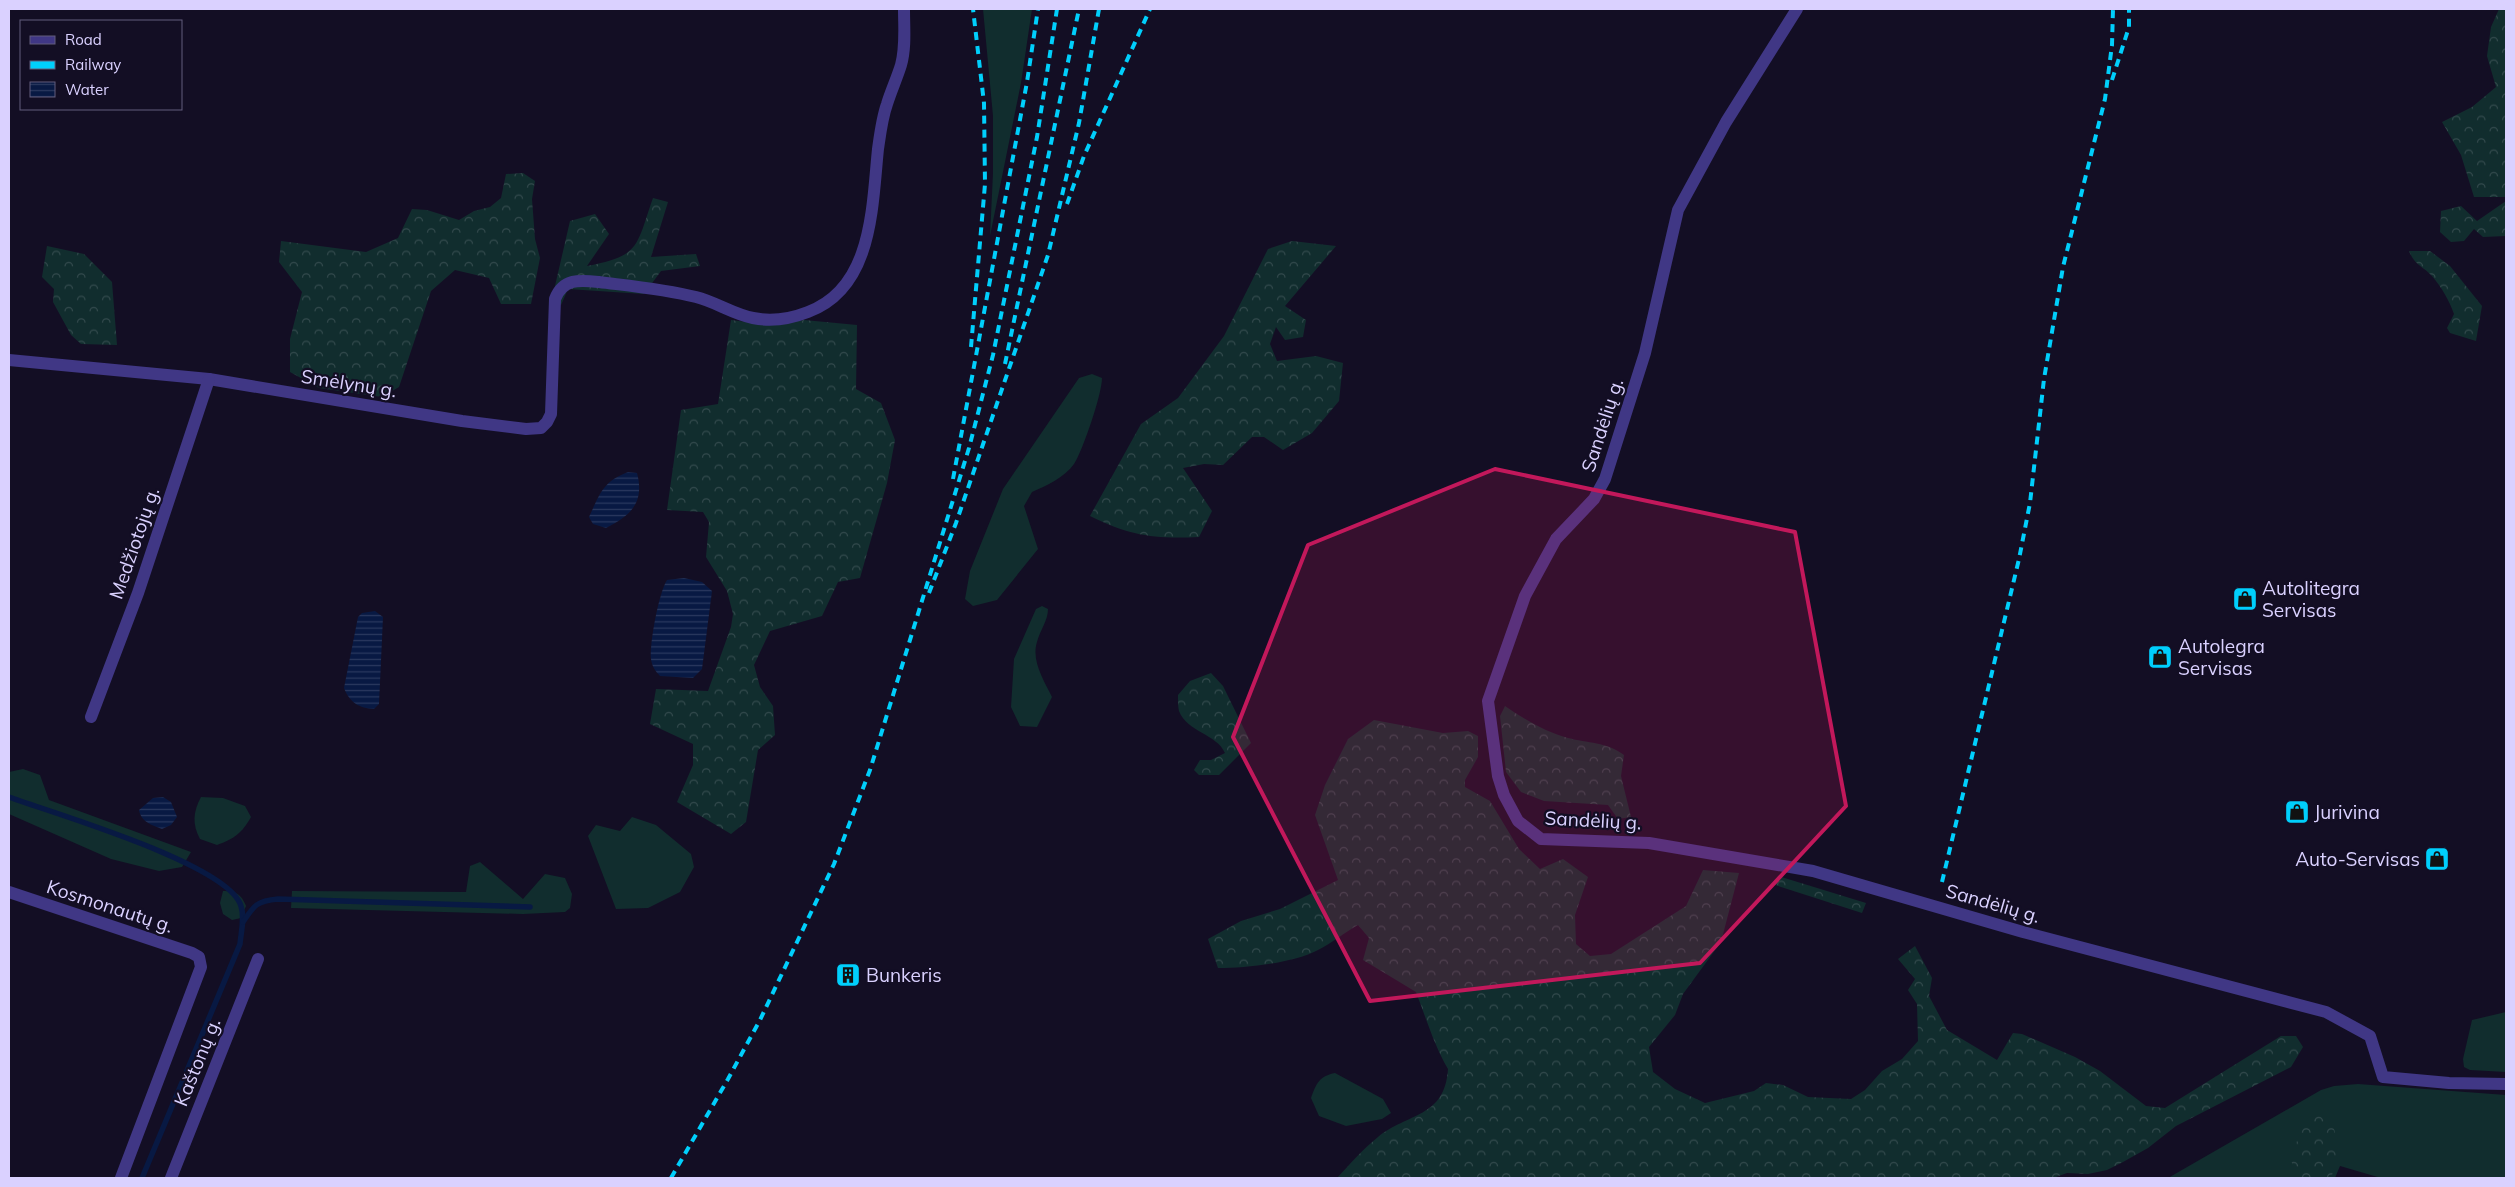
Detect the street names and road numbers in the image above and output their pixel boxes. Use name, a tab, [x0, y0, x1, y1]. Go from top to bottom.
street label: Smėlynų g.	[300, 364, 398, 402]
street label: Sandėlių g.	[1576, 375, 1628, 475]
street label: Medžiotojų g.	[104, 484, 164, 602]
street label: Sandėlių g.	[1544, 805, 1642, 835]
street label: Kosmonautų g.	[44, 874, 176, 938]
street label: Sandėlių g.	[1943, 878, 2043, 928]
street label: Kaštonų g.	[168, 1014, 226, 1110]

